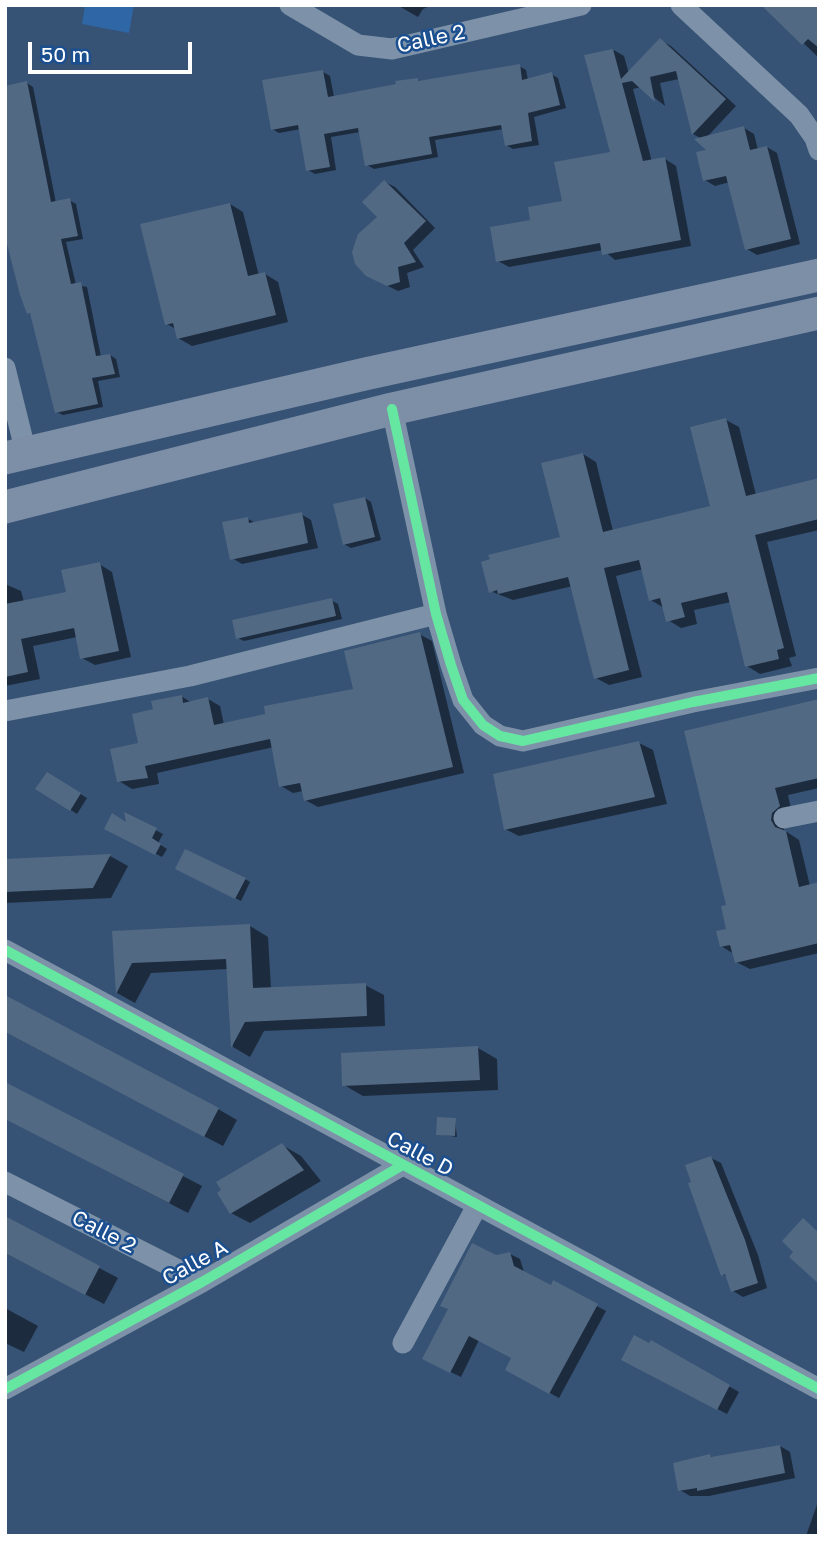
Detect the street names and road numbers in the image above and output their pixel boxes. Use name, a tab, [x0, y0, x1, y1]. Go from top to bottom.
street label: Calle 2	[395, 20, 467, 58]
street label: Calle D	[383, 1126, 457, 1182]
street label: Calle 2	[68, 1205, 140, 1259]
street label: Calle A	[158, 1235, 232, 1291]

